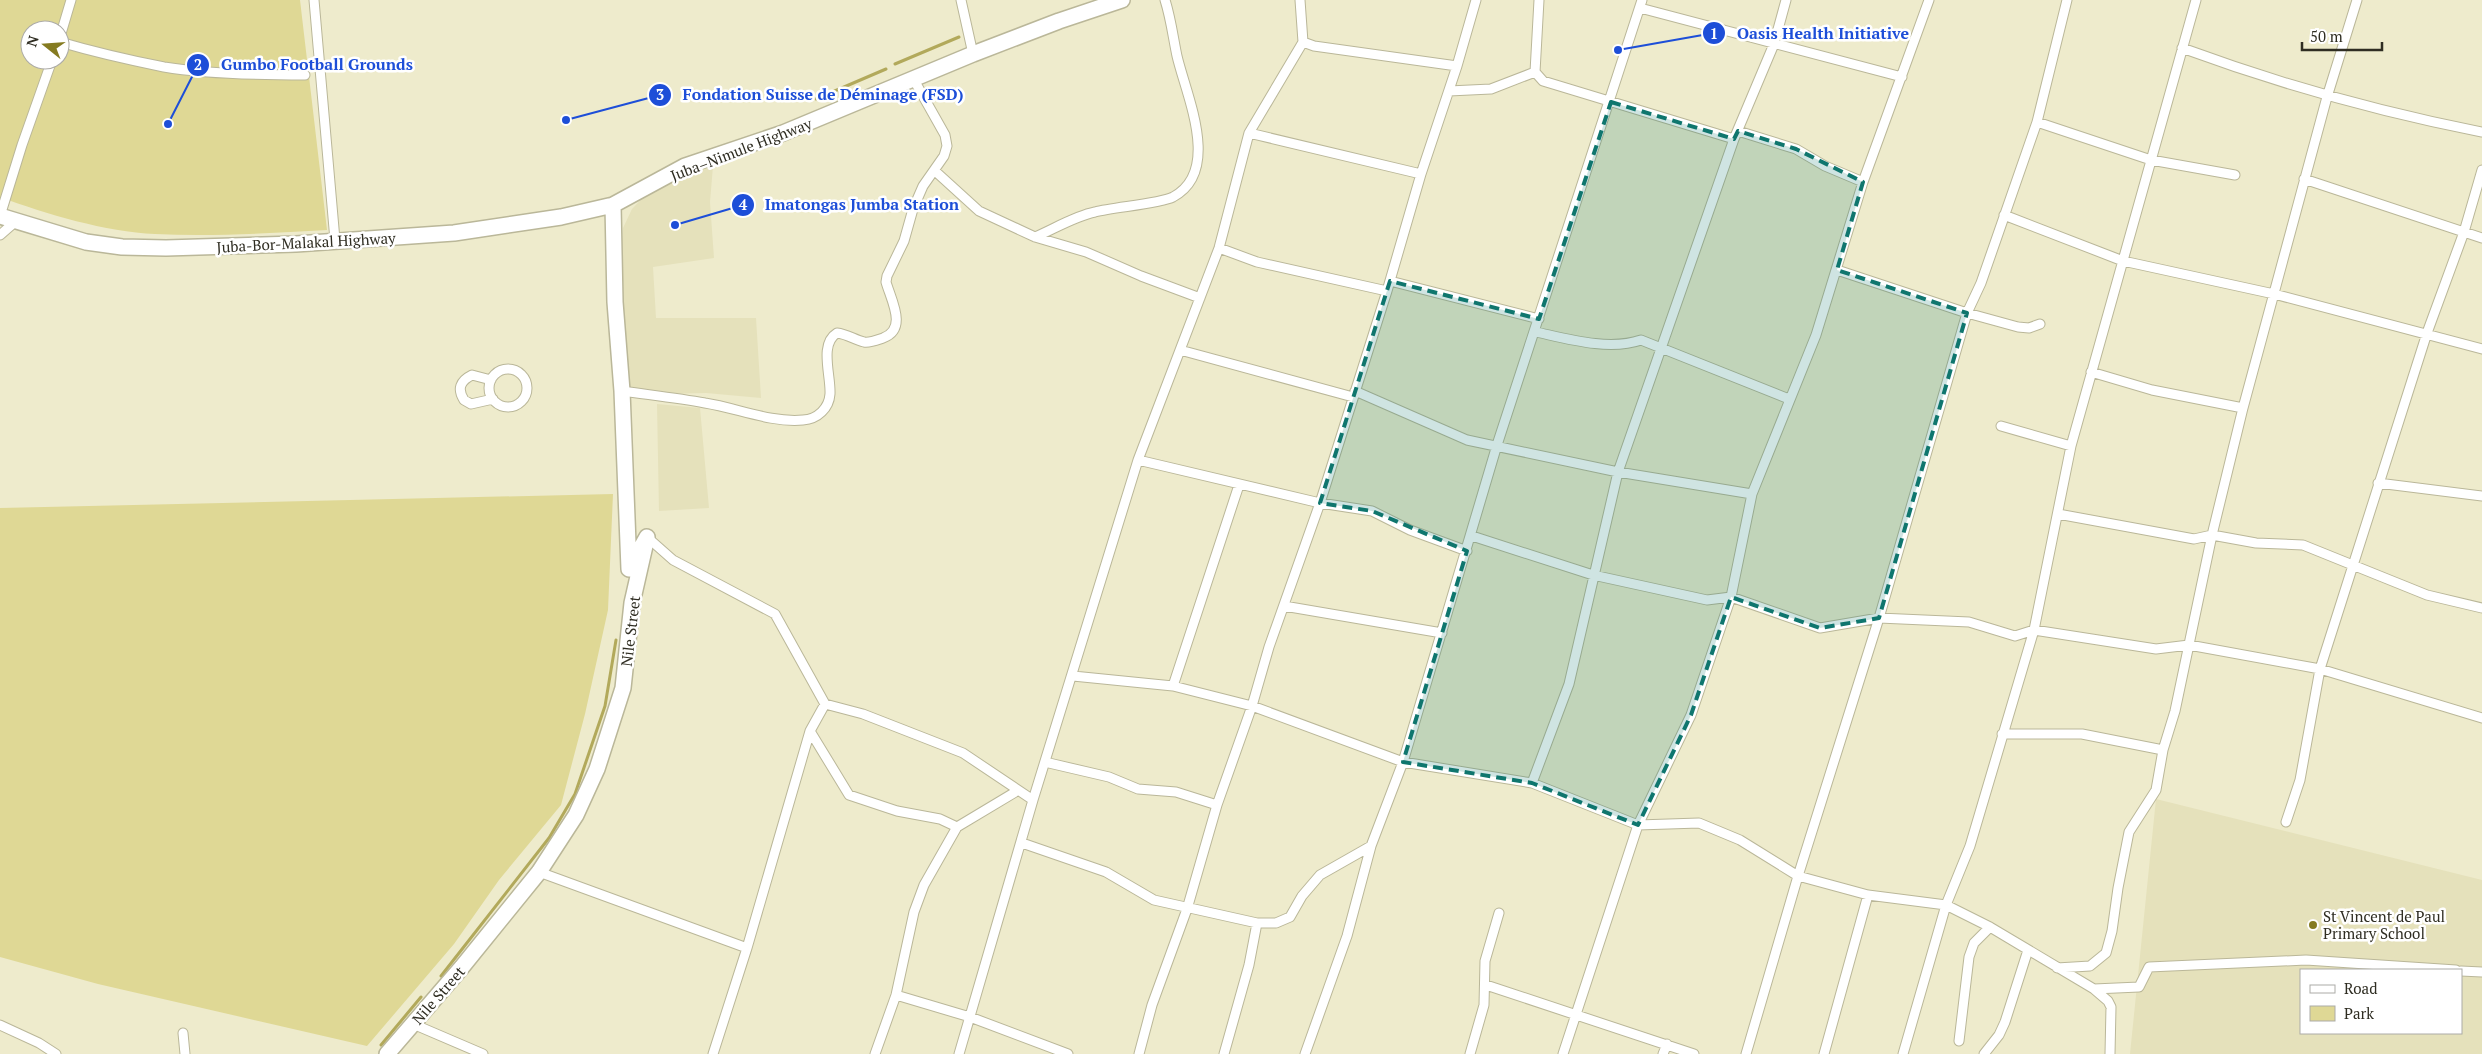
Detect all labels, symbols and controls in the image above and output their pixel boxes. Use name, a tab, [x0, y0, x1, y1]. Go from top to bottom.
callout: Oasis Health Initiative	[1702, 18, 1919, 49]
north arrow	[20, 20, 70, 70]
scale bar	[2302, 20, 2382, 52]
text: Oasis Health Initiative	[1737, 22, 1909, 44]
text: 1	[1710, 23, 1718, 43]
text: 50 m	[2310, 26, 2343, 46]
text: N	[21, 33, 43, 49]
callout: Gumbo Football Grounds	[186, 49, 422, 80]
text: Gumbo Football Grounds	[221, 53, 413, 75]
text: 2	[194, 54, 202, 74]
callout: Fondation Suisse de Déminage (FSD)	[648, 79, 974, 110]
text: Fondation Suisse de Déminage (FSD)	[683, 83, 963, 105]
text: 3	[656, 84, 664, 104]
street label: Juba–Nimule Highway	[667, 113, 815, 185]
callout: Imatongas Jumba Station	[730, 189, 970, 220]
text: Imatongas Jumba Station	[765, 193, 960, 215]
text: 4	[739, 194, 748, 214]
street label: Juba-Bor-Malakal Highway	[216, 227, 396, 257]
street label: Nile Street	[616, 594, 644, 668]
place label: St Vincent de Paul Primary School	[2323, 906, 2445, 943]
marker: St Vincent de Paul Primary School	[2307, 919, 2319, 931]
street label: Nile Street	[407, 961, 469, 1028]
legend	[2300, 969, 2462, 1034]
text: Road	[2344, 978, 2377, 998]
text: Park	[2344, 1003, 2374, 1023]

